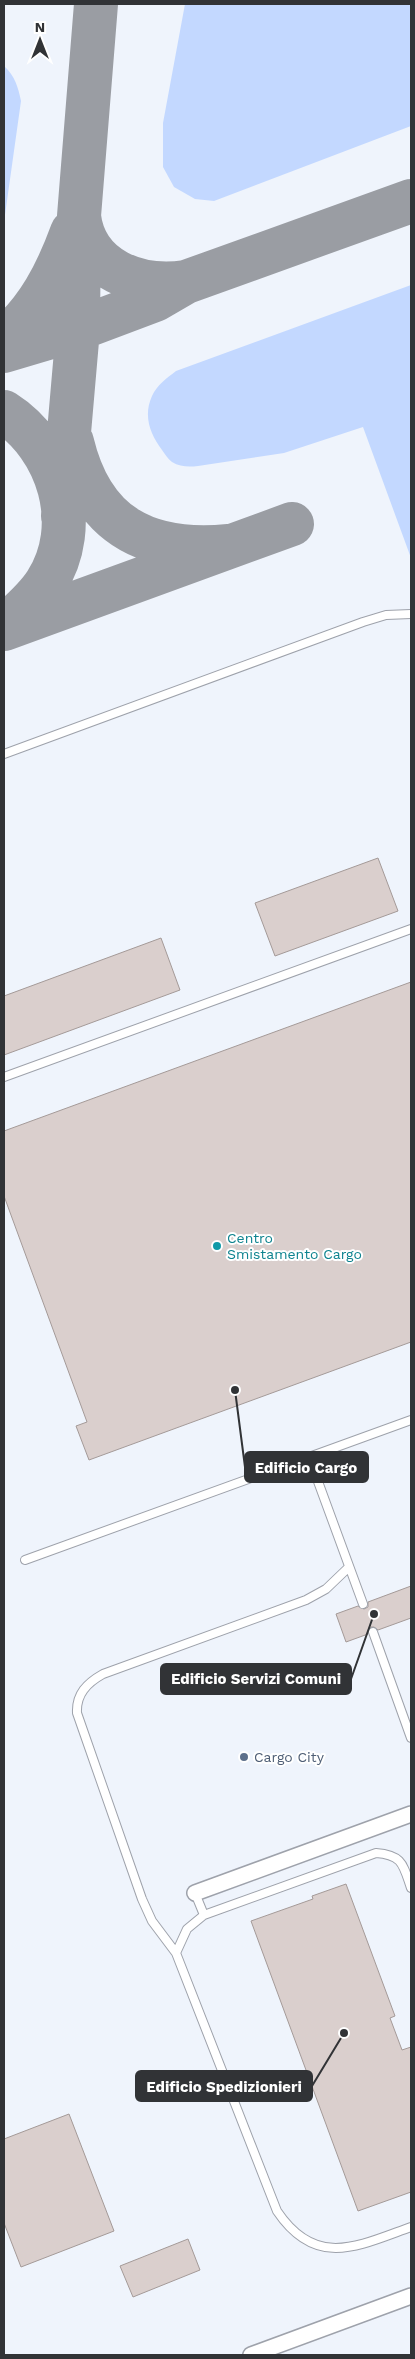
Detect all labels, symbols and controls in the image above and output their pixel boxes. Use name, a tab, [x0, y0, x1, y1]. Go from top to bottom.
north arrow	[15, 15, 65, 65]
text: N	[35, 19, 45, 35]
place label: Centro Smistamento Cargo	[227, 1230, 362, 1262]
marker: Centro Smistamento Cargo	[211, 1240, 223, 1252]
callout: Edificio Cargo	[245, 1452, 368, 1482]
text: Edificio Cargo	[255, 1459, 357, 1477]
callout: Edificio Servizi Comuni	[161, 1664, 351, 1694]
text: Edificio Servizi Comuni	[171, 1670, 341, 1688]
place label: Cargo City	[254, 1749, 325, 1765]
marker: Cargo City	[238, 1751, 250, 1763]
callout: Edificio Spedizionieri	[136, 2071, 312, 2101]
text: Edificio Spedizionieri	[146, 2078, 302, 2096]

